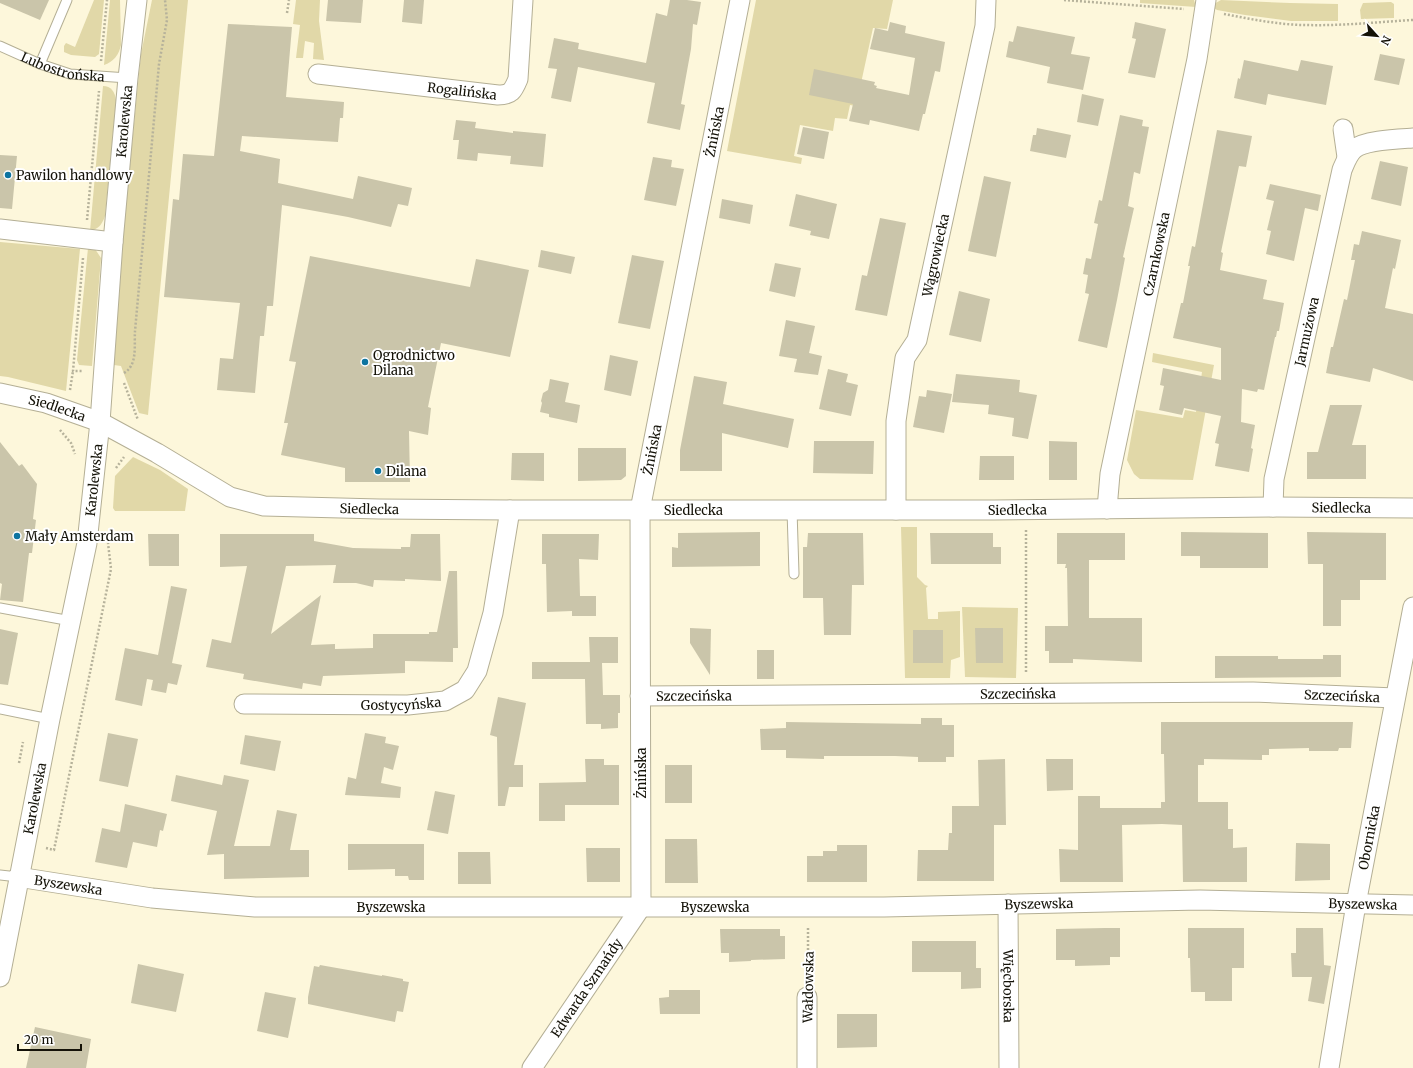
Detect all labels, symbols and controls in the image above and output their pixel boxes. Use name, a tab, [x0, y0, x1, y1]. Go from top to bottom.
north arrow	[1357, 16, 1397, 56]
text: N	[1378, 33, 1394, 48]
street label: Lubostrońska	[18, 49, 105, 85]
street label: Rogalińska	[426, 79, 498, 104]
street label: Karolewska	[113, 84, 136, 158]
street label: Żnińska	[701, 105, 728, 158]
place label: Pawilon handlowy	[16, 167, 133, 184]
marker: Pawilon handlowy	[3, 170, 13, 180]
street label: Czarnkowska	[1140, 211, 1174, 297]
street label: Wągrowiecka	[918, 212, 953, 299]
street label: Jarmużowa	[1291, 295, 1323, 369]
place label: Ogrodnictwo Dilana	[373, 347, 455, 379]
marker: Ogrodnictwo Dilana	[360, 357, 370, 367]
street label: Siedlecka	[27, 391, 88, 425]
street label: Żnińska	[639, 423, 666, 476]
street label: Karolewska	[82, 443, 107, 517]
place label: Dilana	[386, 463, 427, 480]
marker: Dilana	[373, 466, 383, 476]
street label: Siedlecka	[1312, 499, 1371, 517]
street label: Siedlecka	[339, 500, 399, 518]
street label: Siedlecka	[988, 501, 1047, 519]
street label: Siedlecka	[664, 502, 723, 519]
place label: Mały Amsterdam	[25, 528, 134, 545]
marker: Mały Amsterdam	[12, 531, 22, 541]
street label: Szczecińska	[980, 685, 1056, 703]
street label: Szczecińska	[1304, 686, 1380, 706]
street label: Szczecińska	[656, 687, 732, 705]
street label: Gostycyńska	[361, 693, 442, 714]
street label: Żnińska	[633, 747, 650, 799]
street label: Karolewska	[20, 761, 50, 836]
street label: Obornicka	[1355, 804, 1384, 871]
street label: Byszewska	[33, 872, 104, 899]
street label: Byszewska	[1004, 895, 1074, 913]
street label: Byszewska	[1328, 895, 1398, 914]
street label: Byszewska	[357, 899, 425, 916]
street label: Byszewska	[681, 899, 749, 916]
street label: Edwarda Szmańdy	[547, 935, 627, 1041]
street label: Więcborska	[999, 948, 1017, 1023]
street label: Wałdowska	[799, 951, 818, 1024]
scale bar	[18, 1026, 81, 1052]
text: 20 m	[24, 1032, 53, 1047]

